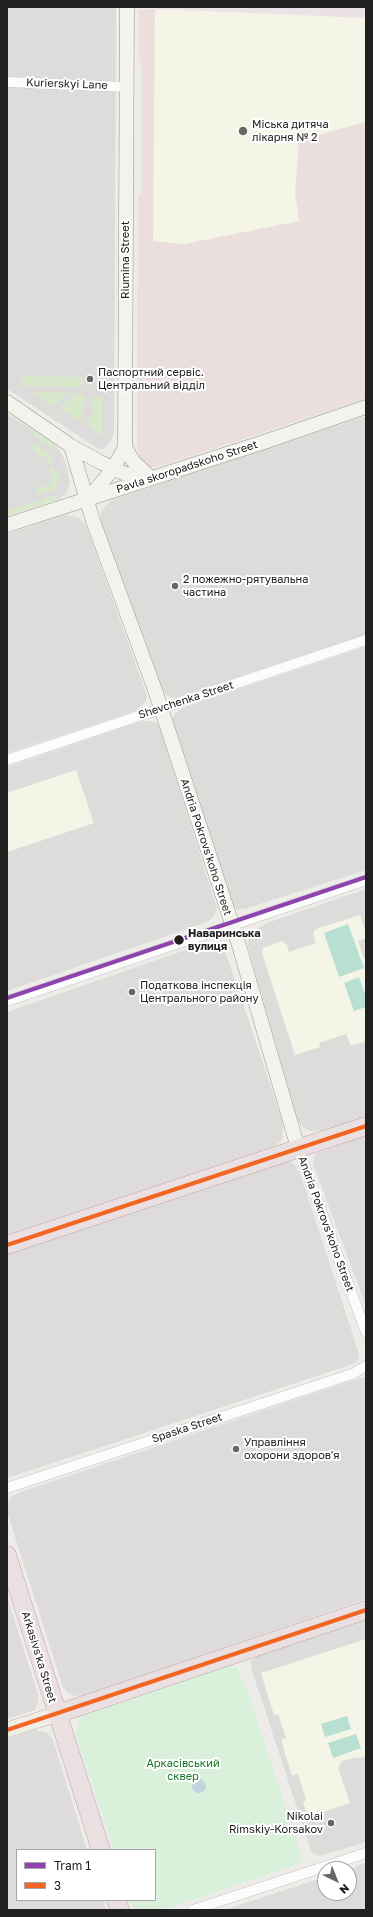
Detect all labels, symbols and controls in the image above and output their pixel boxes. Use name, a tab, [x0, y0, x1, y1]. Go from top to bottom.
street label: Kurierskyi Lane	[26, 76, 108, 92]
place label: Міська дитяча лікарня № 2	[252, 118, 329, 144]
marker: Міська дитяча лікарня № 2	[237, 125, 249, 137]
street label: Riumina Street	[119, 221, 133, 299]
place label: Паспортний сервіс. Центральний відділ	[98, 366, 205, 392]
marker: Паспортний сервіс. Центральний відділ	[85, 374, 95, 384]
street label: Pavla skoropadskoho Street	[115, 438, 259, 496]
place label: 2 пожежно-рятувальна частина	[183, 573, 309, 599]
marker: 2 пожежно-рятувальна частина	[170, 581, 180, 591]
street label: Shevchenka Street	[137, 678, 235, 722]
street label: Andria Pokrovs'koho Street	[178, 777, 234, 917]
place label: Наваринська вулиця	[188, 927, 261, 953]
marker: Наваринська вулиця	[172, 933, 186, 947]
place label: Податкова інспекція Центрального району	[140, 979, 259, 1005]
marker: Податкова інспекція Центрального району	[127, 987, 137, 997]
street label: Andria Pokrovs'koho Street	[295, 1154, 357, 1294]
street label: Spaska Street	[150, 1410, 224, 1446]
place label: Управління охорони здоров'я	[244, 1436, 340, 1462]
marker: Управління охорони здоров'я	[231, 1444, 241, 1454]
street label: Arkasivs'ka Street	[19, 1610, 59, 1704]
park label: Аркасівський сквер	[146, 1757, 220, 1783]
place label: Nikolai Rimskiy-Korsakov	[229, 1810, 323, 1836]
marker: Nikolai Rimskiy-Korsakov	[326, 1818, 336, 1828]
legend	[16, 1849, 156, 1901]
text: Tram 1	[54, 1858, 91, 1873]
north arrow	[317, 1861, 357, 1901]
text: 3	[54, 1878, 61, 1893]
text: N	[337, 1882, 352, 1897]

